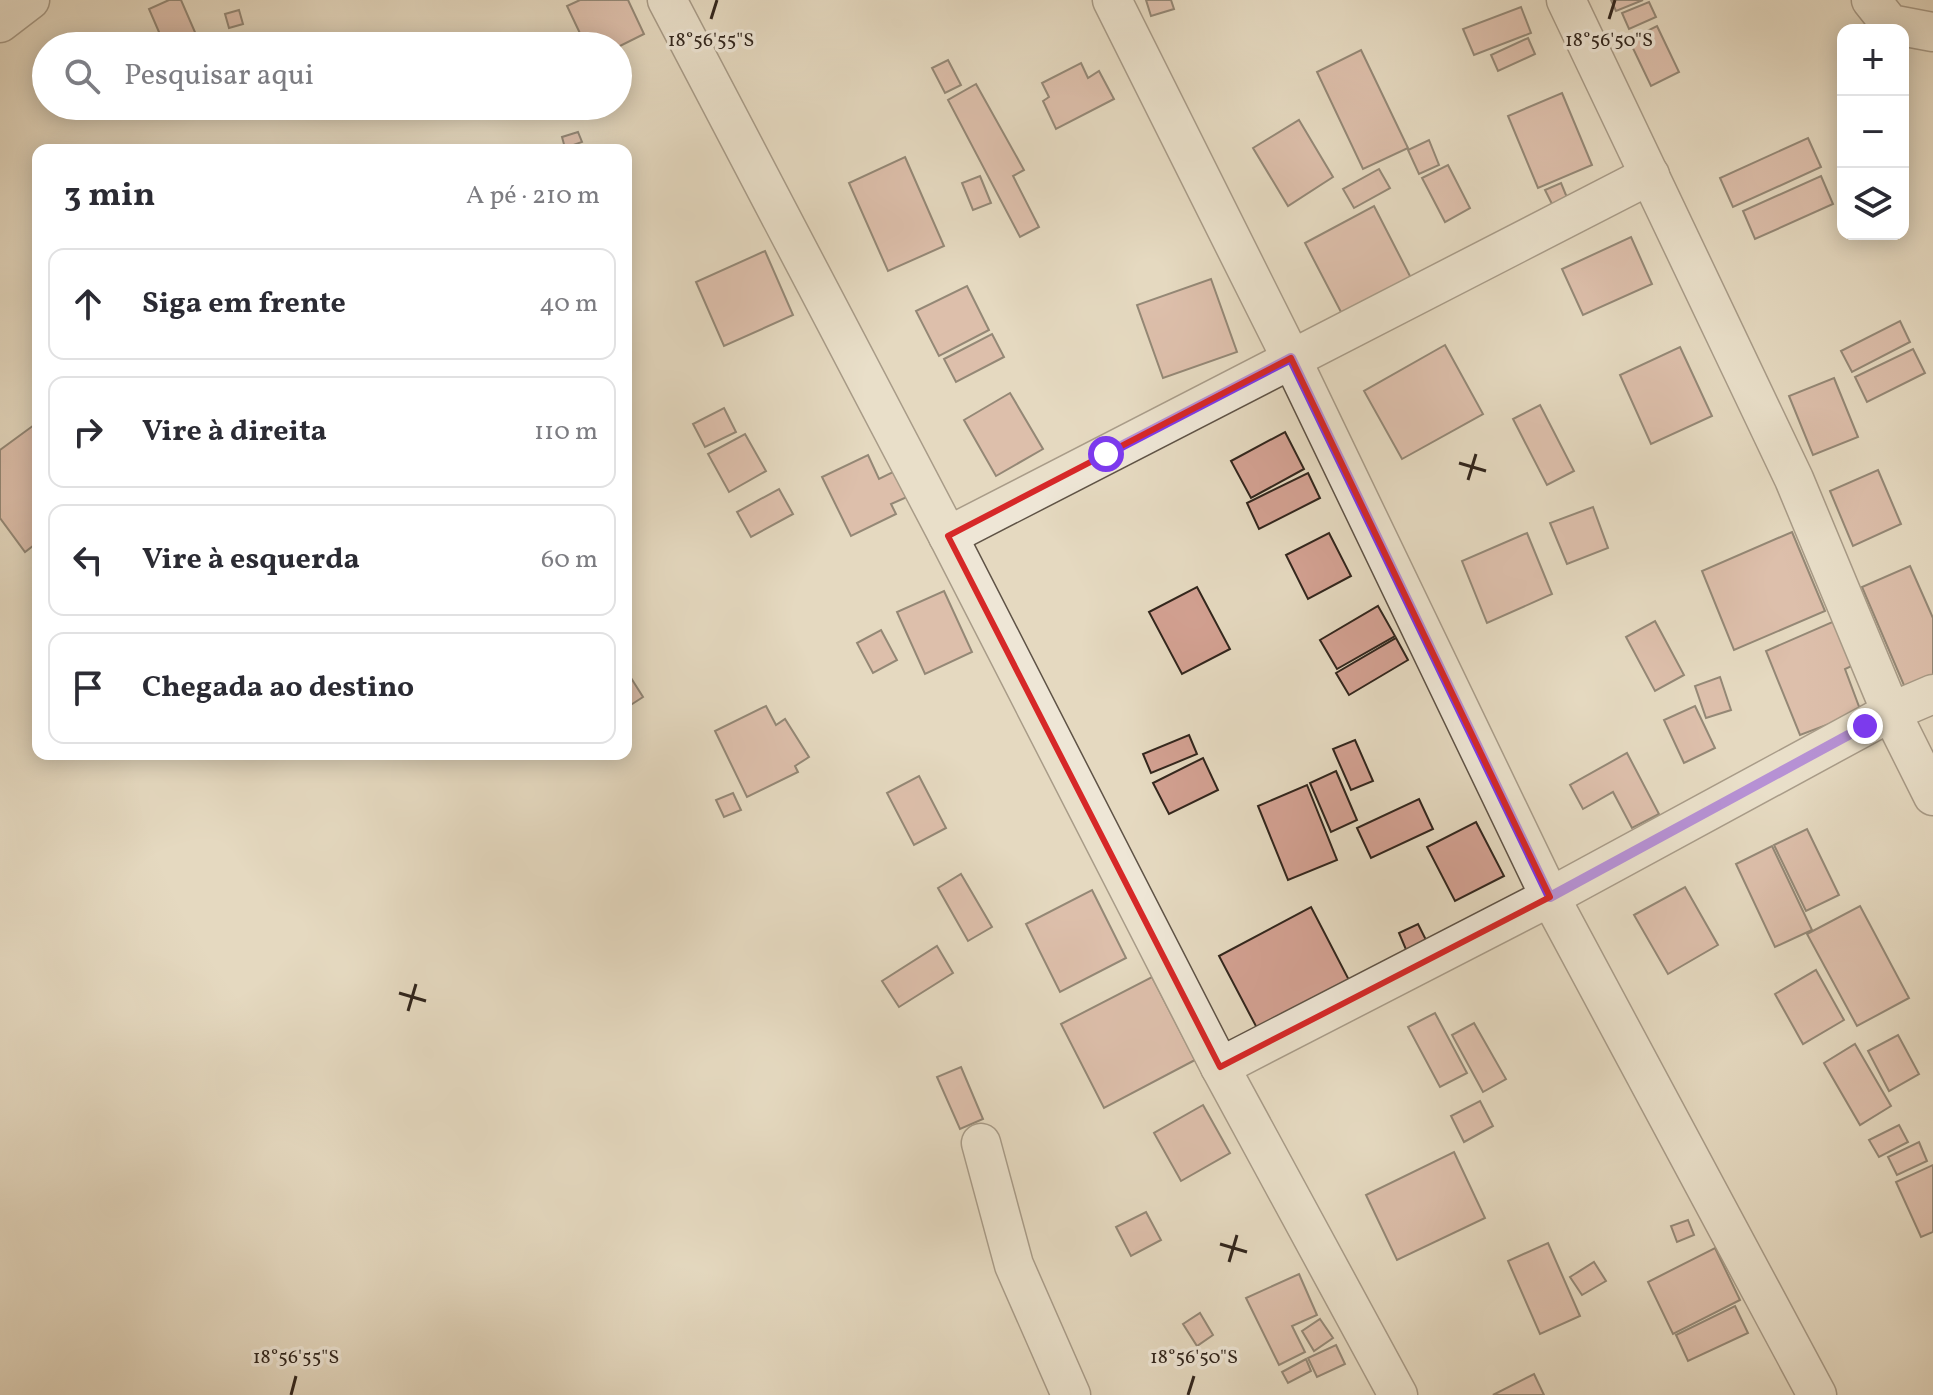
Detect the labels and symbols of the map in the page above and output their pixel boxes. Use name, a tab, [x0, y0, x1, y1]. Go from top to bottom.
text: 18°56'55"S	[668, 27, 754, 55]
text: 18°56'50"S	[1565, 27, 1653, 55]
route start	[1088, 436, 1124, 472]
route end	[1847, 708, 1883, 744]
text: 18°56'55"S	[253, 1344, 339, 1372]
text: 18°56'50"S	[1150, 1344, 1238, 1372]

